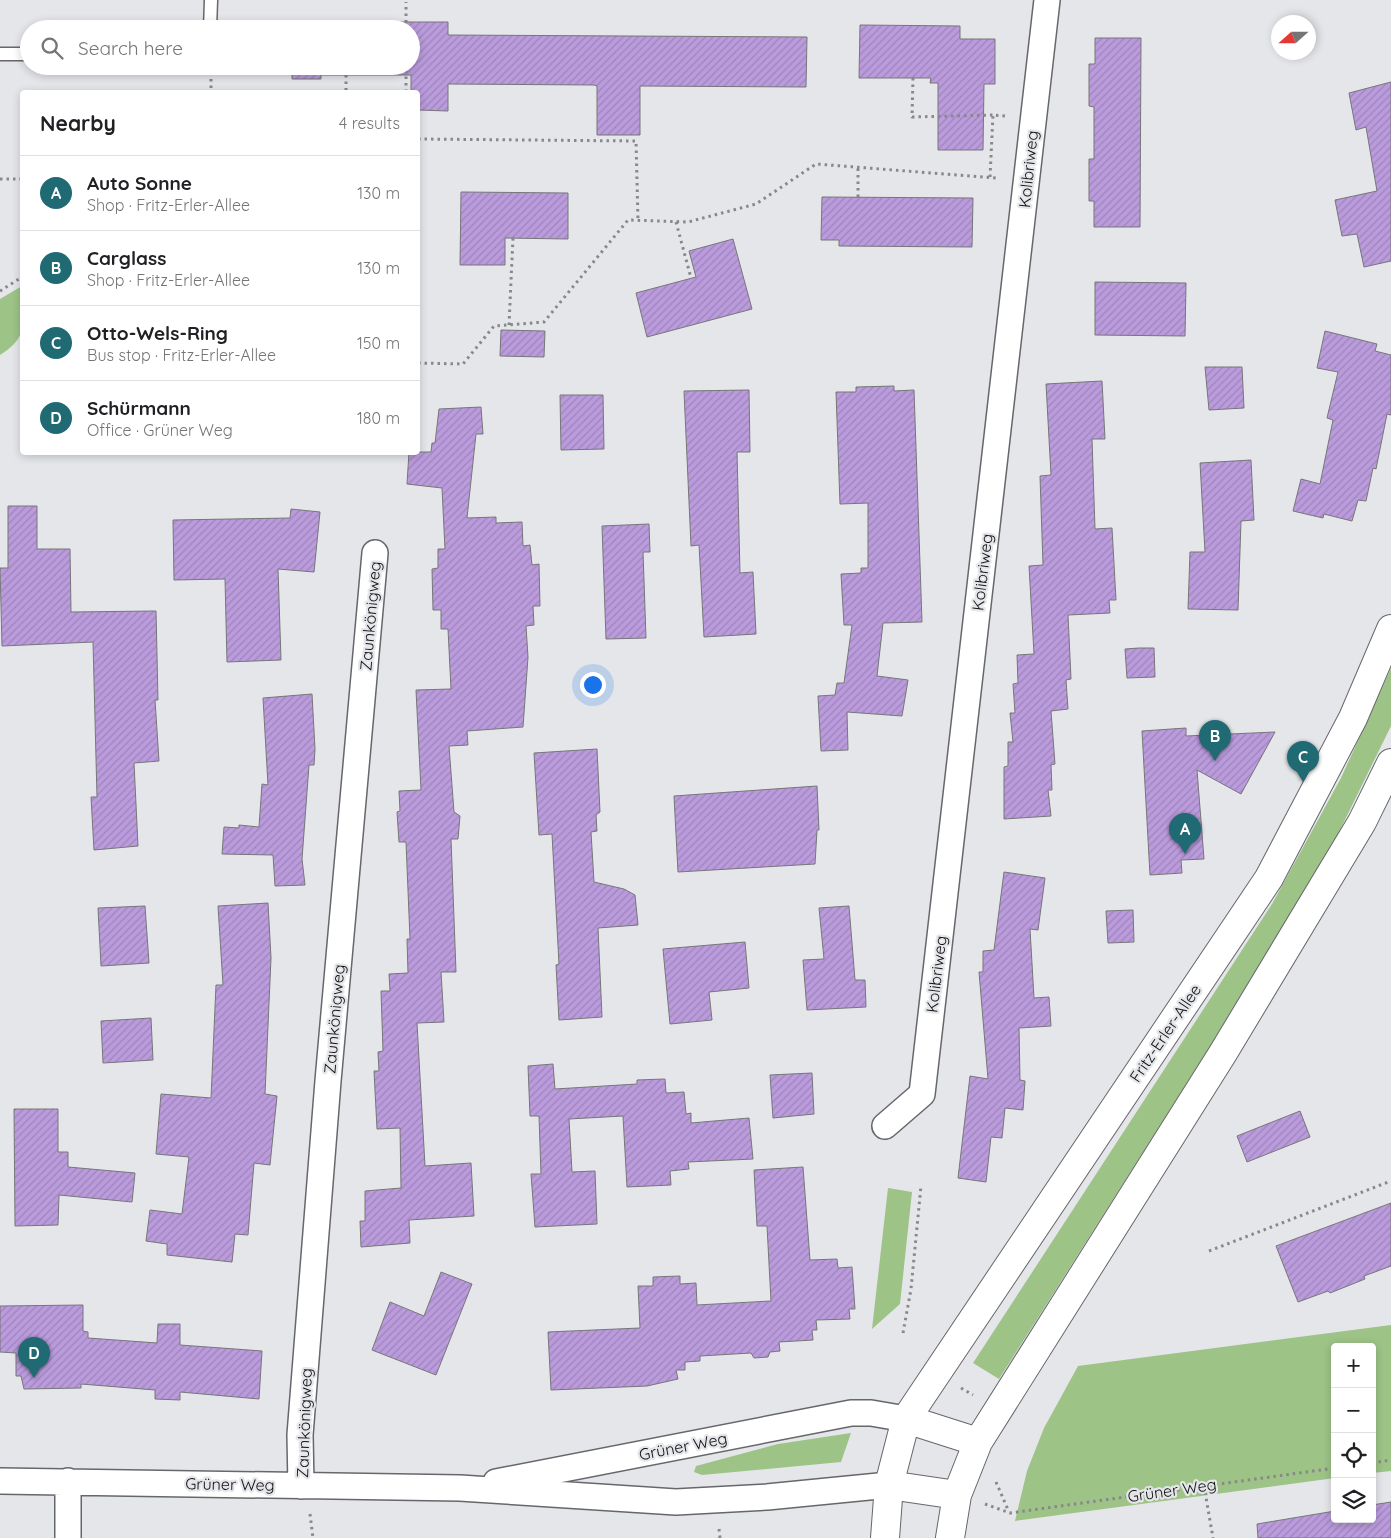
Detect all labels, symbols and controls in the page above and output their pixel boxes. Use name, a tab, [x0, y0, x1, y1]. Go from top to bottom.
north arrow	[1271, 15, 1316, 60]
search box	[20, 20, 420, 75]
icon: search	[38, 34, 66, 62]
text: Search here	[78, 36, 183, 60]
text: Nearby	[40, 110, 116, 136]
text: 4 results	[339, 113, 400, 133]
street label: Kolibriweg	[1014, 129, 1042, 209]
text: Auto Sonne	[87, 171, 192, 195]
text: A	[51, 183, 61, 203]
text: 130 m	[357, 183, 400, 203]
text: Shop · Fritz-Erler-Allee	[87, 195, 250, 215]
text: Carglass	[87, 246, 166, 270]
text: B	[51, 258, 61, 278]
text: 130 m	[357, 258, 400, 278]
text: Shop · Fritz-Erler-Allee	[87, 270, 250, 290]
text: Otto-Wels-Ring	[87, 321, 228, 345]
text: C	[51, 333, 61, 353]
text: 150 m	[357, 333, 400, 353]
text: Bus stop · Fritz-Erler-Allee	[87, 345, 276, 365]
text: Schürmann	[87, 396, 191, 420]
text: D	[50, 408, 62, 428]
text: 180 m	[357, 408, 400, 428]
text: Office · Grüner Weg	[87, 420, 233, 440]
street label: Kolibriweg	[967, 532, 997, 612]
street label: Zaunkönigweg	[355, 560, 385, 672]
your location	[580, 672, 606, 698]
pin: B	[1199, 720, 1231, 761]
pin: C	[1287, 741, 1319, 782]
pin: A	[1169, 813, 1201, 854]
street label: Kolibriweg	[921, 934, 951, 1014]
street label: Zaunkönigweg	[319, 963, 349, 1075]
street label: Fritz-Erler-Allee	[1125, 980, 1205, 1086]
pin: D	[18, 1337, 50, 1378]
map controls	[1331, 1343, 1376, 1523]
button: +	[1331, 1343, 1376, 1388]
street label: Zaunkönigweg	[292, 1368, 316, 1478]
button: −	[1331, 1388, 1376, 1433]
street label: Grüner Weg	[637, 1428, 729, 1464]
button: locate	[1331, 1433, 1376, 1478]
street label: Grüner Weg	[185, 1473, 275, 1495]
street label: Grüner Weg	[1126, 1474, 1218, 1506]
button: layers	[1331, 1478, 1376, 1523]

